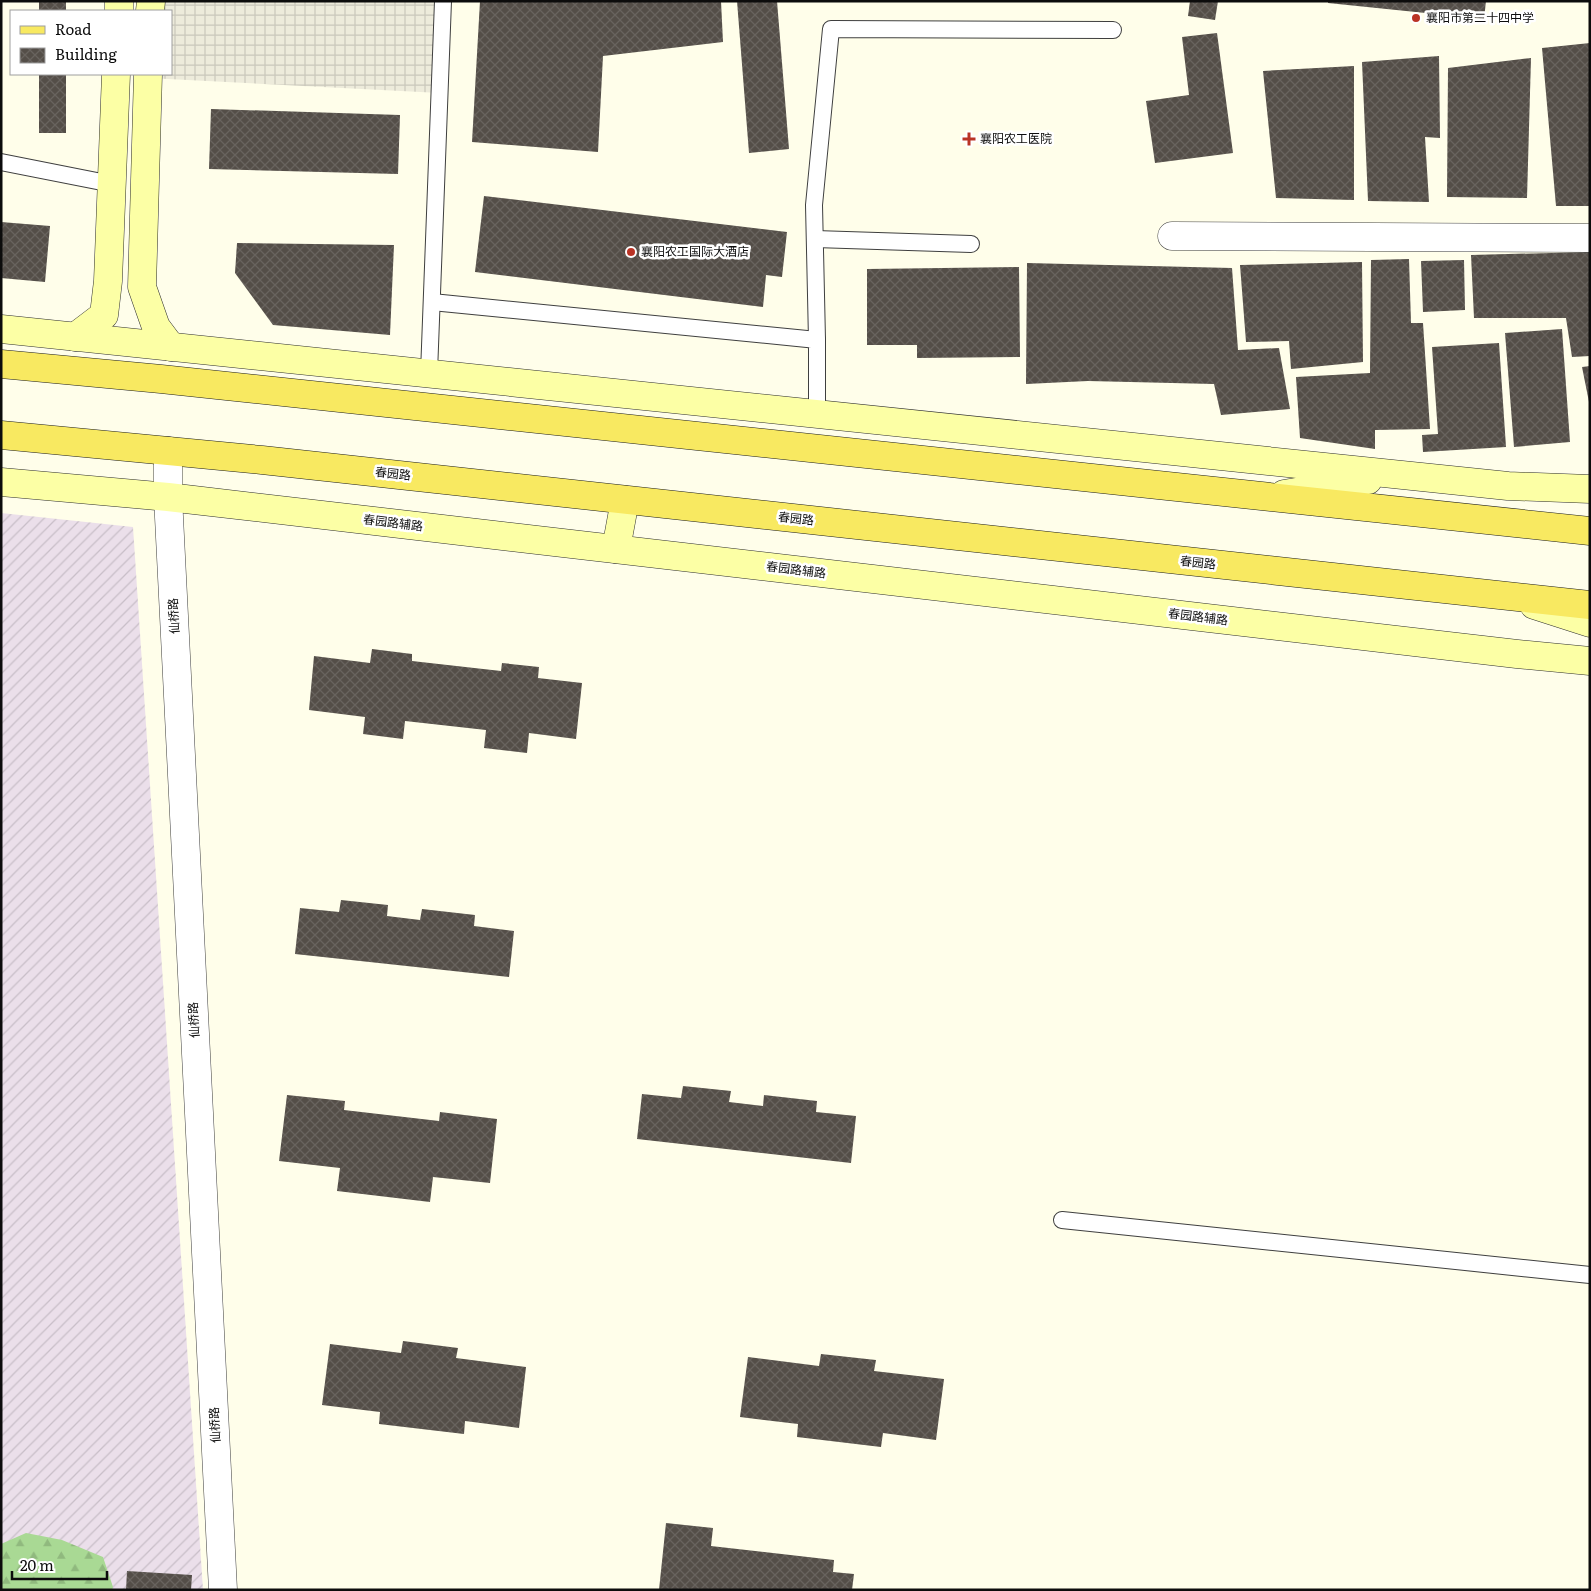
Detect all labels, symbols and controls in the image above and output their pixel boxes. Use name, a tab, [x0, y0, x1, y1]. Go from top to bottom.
place label: 襄阳市第二十四中学	[1426, 8, 1534, 26]
legend	[10, 10, 172, 75]
marker: 襄阳市第二十四中学	[1410, 12, 1422, 24]
text: Road	[55, 17, 91, 40]
text: Building	[55, 42, 117, 65]
place label: 襄阳农工医院	[980, 129, 1052, 147]
marker: 襄阳农工医院	[962, 132, 976, 146]
place label: 襄阳农工国际大酒店	[641, 242, 749, 260]
marker: 襄阳农工国际大酒店	[625, 246, 637, 258]
street label: 春园路	[374, 462, 412, 484]
street label: 春园路	[777, 507, 815, 529]
street label: 春园路辅路	[362, 509, 424, 535]
street label: 春园路	[1179, 551, 1217, 573]
street label: 春园路辅路	[765, 556, 827, 582]
street label: 仙桥路	[163, 598, 183, 635]
street label: 春园路辅路	[1167, 603, 1229, 629]
street label: 仙桥路	[183, 1002, 203, 1039]
street label: 仙桥路	[204, 1407, 224, 1444]
scale bar	[12, 1548, 108, 1580]
text: 20 m	[20, 1553, 54, 1576]

